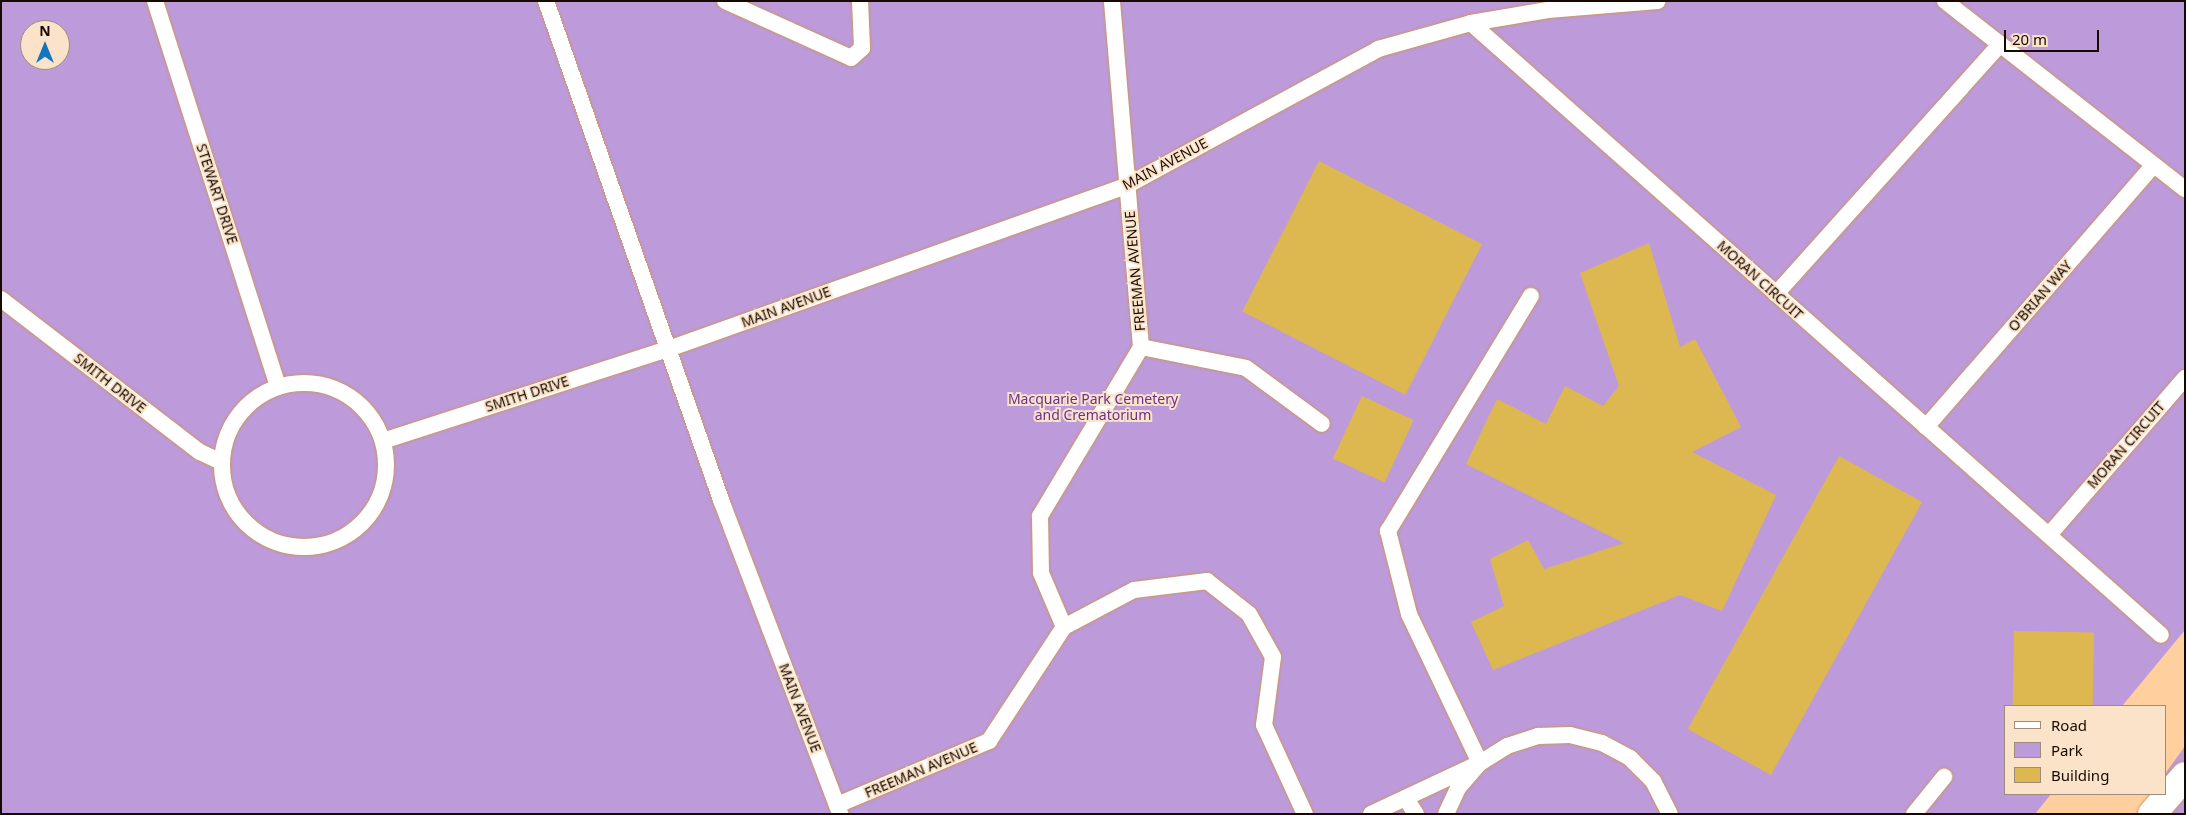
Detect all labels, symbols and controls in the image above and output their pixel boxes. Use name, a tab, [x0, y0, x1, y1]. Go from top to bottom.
north arrow	[20, 20, 70, 70]
scale bar	[2006, 20, 2101, 52]
text: N	[39, 21, 51, 40]
text: 20 m	[2012, 29, 2047, 49]
street label: MAIN AVENUE	[1120, 135, 1210, 193]
street label: STEWART DRIVE	[193, 142, 241, 246]
street label: FREEMAN AVENUE	[1121, 210, 1149, 332]
street label: MORAN CIRCUIT	[1714, 237, 1806, 323]
street label: O'BRIAN WAY	[2005, 257, 2075, 335]
street label: MAIN AVENUE	[739, 283, 833, 331]
street label: SMITH DRIVE	[71, 350, 149, 416]
street label: SMITH DRIVE	[483, 373, 571, 415]
park label: Macquarie Park Cemetery and Crematorium	[1008, 391, 1178, 424]
street label: MORAN CIRCUIT	[2084, 398, 2168, 492]
street label: MAIN AVENUE	[775, 661, 825, 755]
legend	[2004, 705, 2166, 795]
text: Road	[2051, 715, 2087, 735]
street label: FREEMAN AVENUE	[862, 739, 980, 801]
text: Park	[2051, 740, 2083, 760]
text: Building	[2051, 765, 2109, 785]

